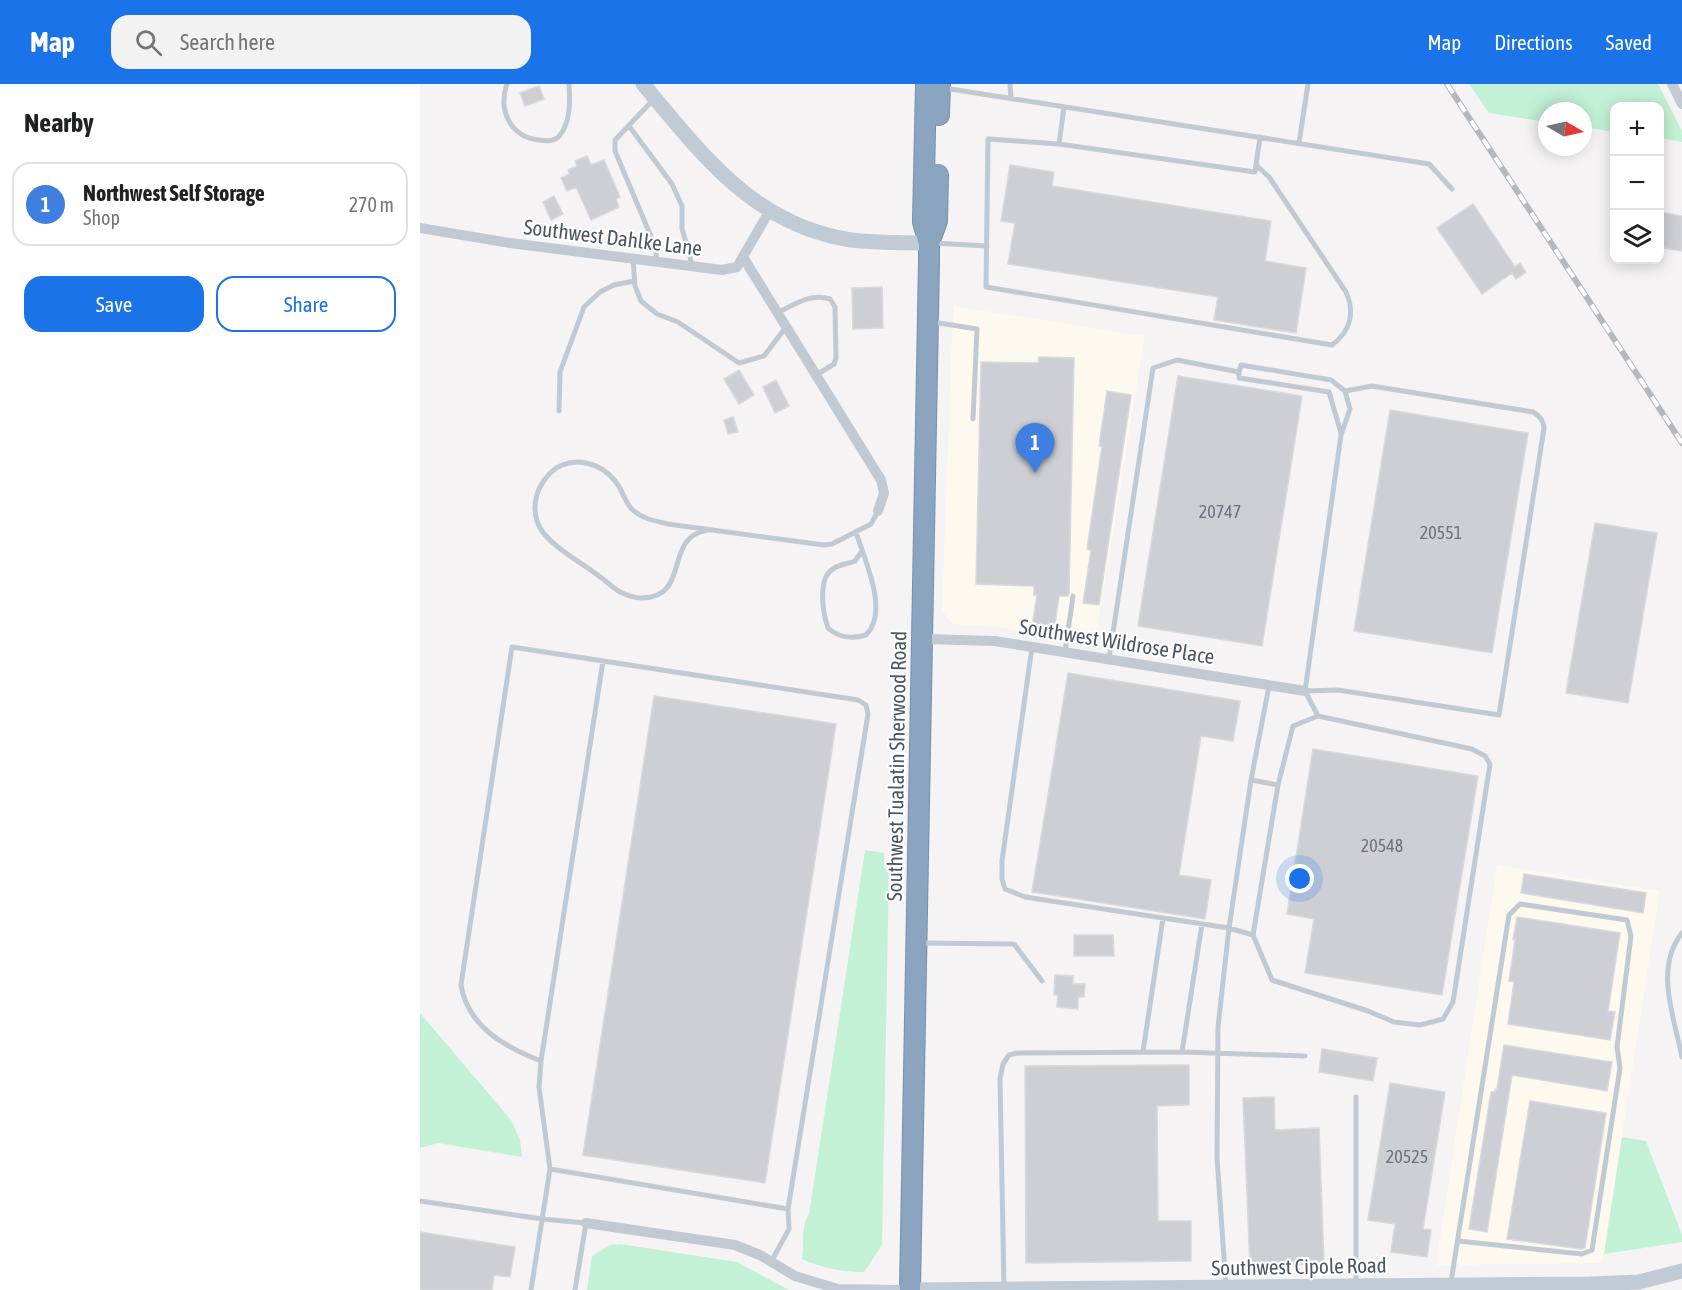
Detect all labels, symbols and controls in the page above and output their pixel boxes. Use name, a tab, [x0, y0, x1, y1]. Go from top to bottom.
search box	[111, 15, 531, 69]
text: Map	[30, 26, 75, 58]
icon: search	[132, 26, 165, 59]
text: Search here	[180, 29, 275, 55]
text: Map	[1427, 30, 1461, 54]
text: Directions	[1494, 30, 1573, 54]
text: Saved	[1606, 30, 1652, 54]
north arrow	[1538, 102, 1592, 156]
map controls	[1610, 102, 1664, 264]
button: +	[1610, 102, 1664, 156]
text: Nearby	[24, 108, 94, 138]
button: −	[1610, 156, 1664, 210]
text: Northwest Self Storage	[83, 180, 265, 206]
text: 1	[41, 193, 50, 216]
text: 270 m	[349, 193, 394, 216]
text: Shop	[83, 206, 120, 229]
button: layers	[1610, 210, 1664, 264]
street label: Southwest Dahlke Lane	[523, 214, 703, 260]
button: Save	[24, 276, 204, 332]
button: Share	[216, 276, 396, 332]
pin: 1	[1016, 424, 1054, 473]
house number: 20747	[1199, 501, 1241, 522]
house number: 20551	[1420, 522, 1462, 543]
street label: Southwest Wildrose Place	[1018, 614, 1216, 668]
street label: Southwest Tualatin Sherwood Road	[882, 631, 910, 901]
house number: 20548	[1361, 835, 1403, 856]
your location	[1285, 864, 1314, 893]
house number: 20525	[1386, 1146, 1428, 1167]
street label: Southwest Cipole Road	[1211, 1252, 1387, 1280]

